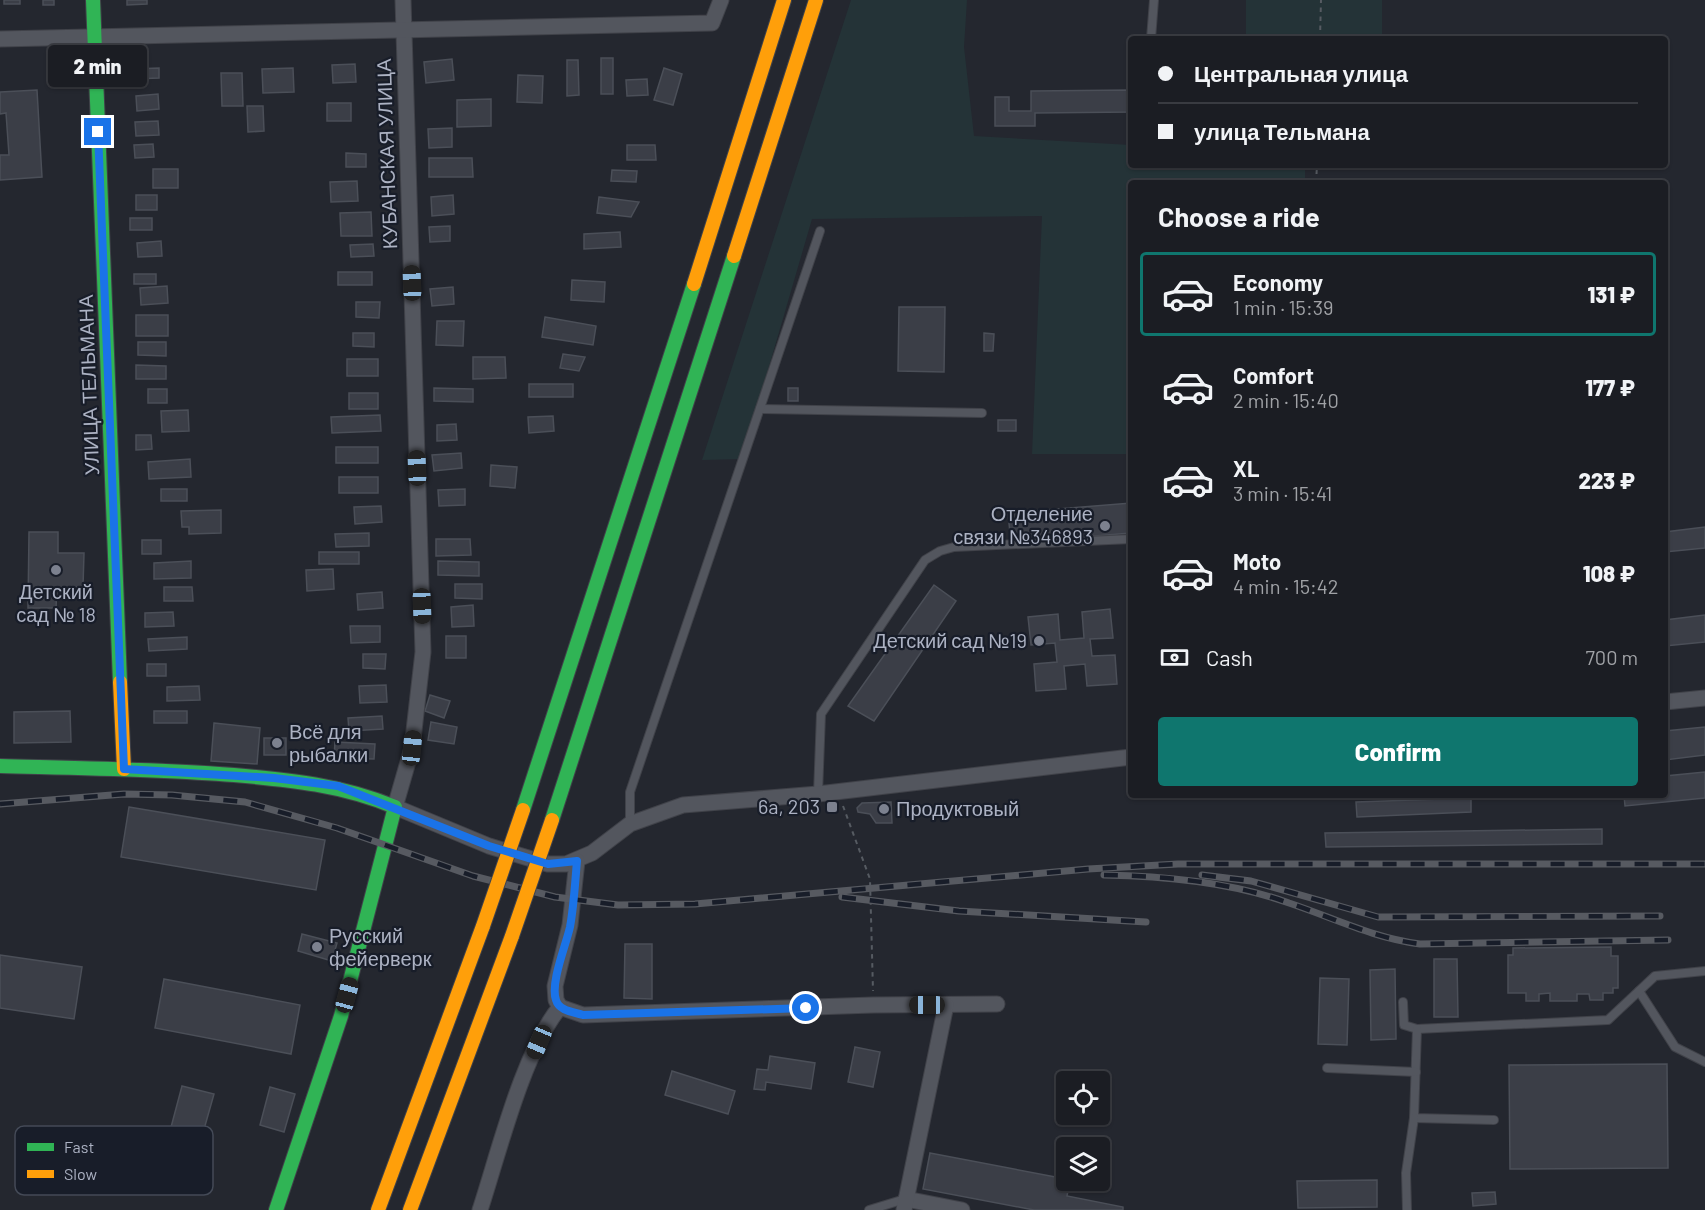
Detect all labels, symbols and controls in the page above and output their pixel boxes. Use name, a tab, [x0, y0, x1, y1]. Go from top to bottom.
callout: 2 min	[48, 45, 148, 87]
text: 2 min	[73, 54, 122, 78]
street label: КУБАНСКАЯ УЛИЦА	[371, 58, 401, 250]
text: Центральная улица	[1194, 60, 1408, 86]
route end	[84, 118, 111, 145]
text: улица Тельмана	[1194, 118, 1370, 144]
text: Choose a ride	[1158, 200, 1320, 232]
car	[402, 265, 422, 301]
icon: car	[1161, 267, 1215, 321]
text: Economy	[1233, 269, 1323, 295]
text: 131 ₽	[1588, 281, 1635, 307]
street label: УЛИЦА ТЕЛЬМАНА	[73, 294, 103, 476]
text: 1 min · 15:39	[1233, 295, 1333, 319]
icon: car	[1161, 360, 1215, 414]
text: Comfort	[1233, 362, 1314, 388]
text: 177 ₽	[1585, 374, 1635, 400]
text: 2 min · 15:40	[1233, 388, 1339, 412]
car	[407, 450, 427, 486]
icon: car	[1161, 453, 1215, 507]
text: XL	[1233, 455, 1259, 481]
text: 223 ₽	[1579, 467, 1635, 493]
text: 3 min · 15:41	[1233, 481, 1332, 505]
place label: Отделение связи №346893	[953, 501, 1093, 548]
marker: Отделение связи №346893	[1098, 519, 1112, 533]
icon: car	[1161, 546, 1215, 600]
text: Moto	[1233, 548, 1281, 574]
text: 108 ₽	[1583, 560, 1635, 586]
marker: Детский сад № 18	[49, 563, 63, 577]
text: 4 min · 15:42	[1233, 574, 1338, 598]
place label: Детский сад № 18	[16, 579, 96, 626]
car	[412, 588, 432, 624]
place label: Детский сад №19	[873, 628, 1027, 652]
marker: Детский сад №19	[1032, 634, 1046, 648]
icon: cash	[1158, 641, 1191, 674]
text: Cash	[1206, 644, 1253, 670]
text: 700 m	[1585, 645, 1638, 669]
button: Confirm	[1158, 717, 1638, 786]
place label: Всё для рыбалки	[289, 719, 368, 766]
car	[401, 729, 423, 767]
marker: Всё для рыбалки	[270, 736, 284, 750]
place label: 6a, 203	[758, 794, 820, 818]
place label: Продуктовый	[896, 796, 1019, 820]
marker: 6a, 203	[825, 800, 839, 814]
marker: Продуктовый	[877, 802, 891, 816]
place label: Русский фейерверк	[329, 923, 432, 970]
marker: Русский фейерверк	[310, 940, 324, 954]
car	[334, 975, 360, 1015]
route start	[792, 994, 819, 1021]
car	[909, 996, 945, 1014]
car	[524, 1022, 554, 1062]
map controls	[1056, 1071, 1110, 1191]
button: locate	[1056, 1071, 1110, 1125]
legend	[15, 1126, 213, 1195]
text: Fast	[64, 1137, 94, 1156]
button: layers	[1056, 1137, 1110, 1191]
text: Slow	[64, 1164, 97, 1183]

